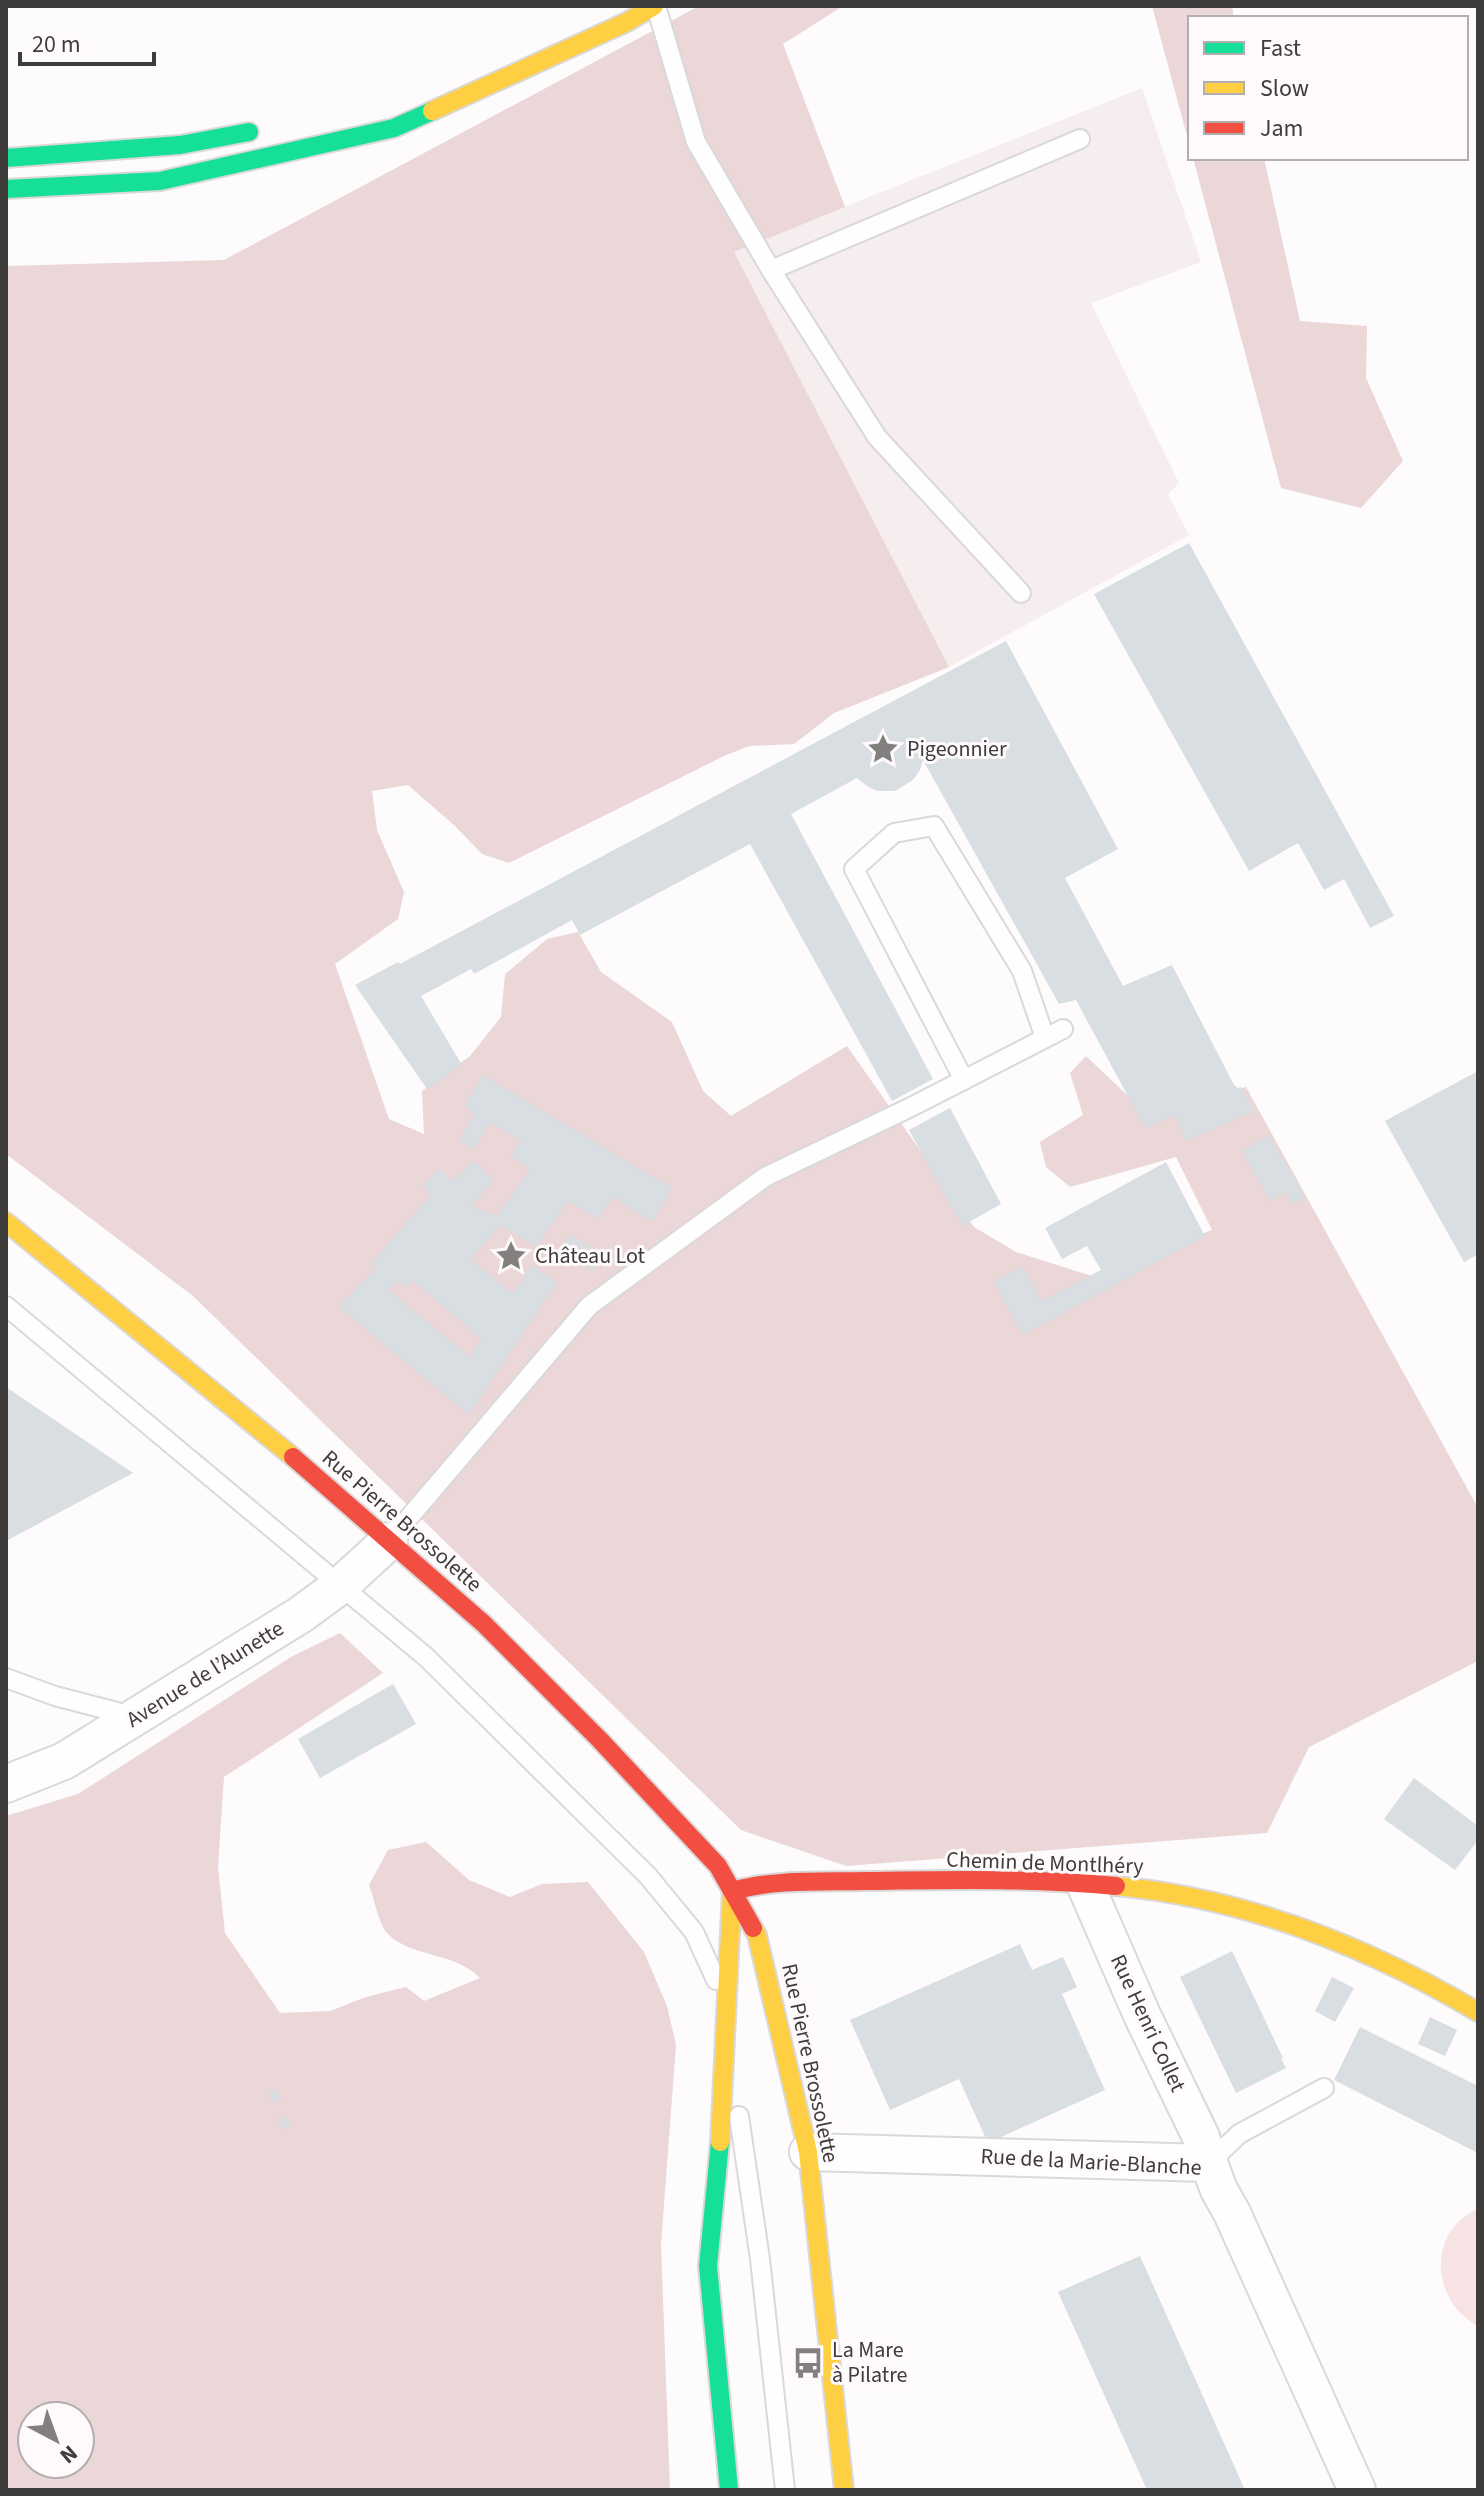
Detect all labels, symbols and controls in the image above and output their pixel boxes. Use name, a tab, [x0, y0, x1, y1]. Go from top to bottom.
scale bar	[20, 16, 154, 66]
legend	[1188, 16, 1468, 160]
text: 20 m	[32, 27, 81, 62]
text: Fast	[1260, 31, 1301, 66]
text: Slow	[1260, 71, 1309, 106]
text: Jam	[1260, 111, 1304, 146]
place icon: Pigeonnier	[866, 732, 900, 766]
place label: Pigeonnier	[907, 733, 1007, 765]
place icon: Château Lot	[494, 1239, 528, 1273]
place label: Château Lot	[535, 1240, 645, 1272]
street label: Rue Pierre Brossolette	[315, 1442, 489, 1600]
street label: Avenue de l’Aunette	[120, 1613, 290, 1735]
street label: Chemin de Montlhéry	[946, 1844, 1145, 1882]
street label: Rue Henri Collet	[1102, 1949, 1194, 2098]
street label: Rue Pierre Brossolette	[773, 1960, 847, 2166]
street label: Rue de la Marie-Blanche	[980, 2140, 1202, 2184]
place label: La Mare à Pilatre	[832, 2334, 908, 2391]
bus stop icon: La Mare à Pilatre	[791, 2346, 825, 2380]
north arrow	[16, 2400, 96, 2480]
text: N	[52, 2437, 84, 2471]

